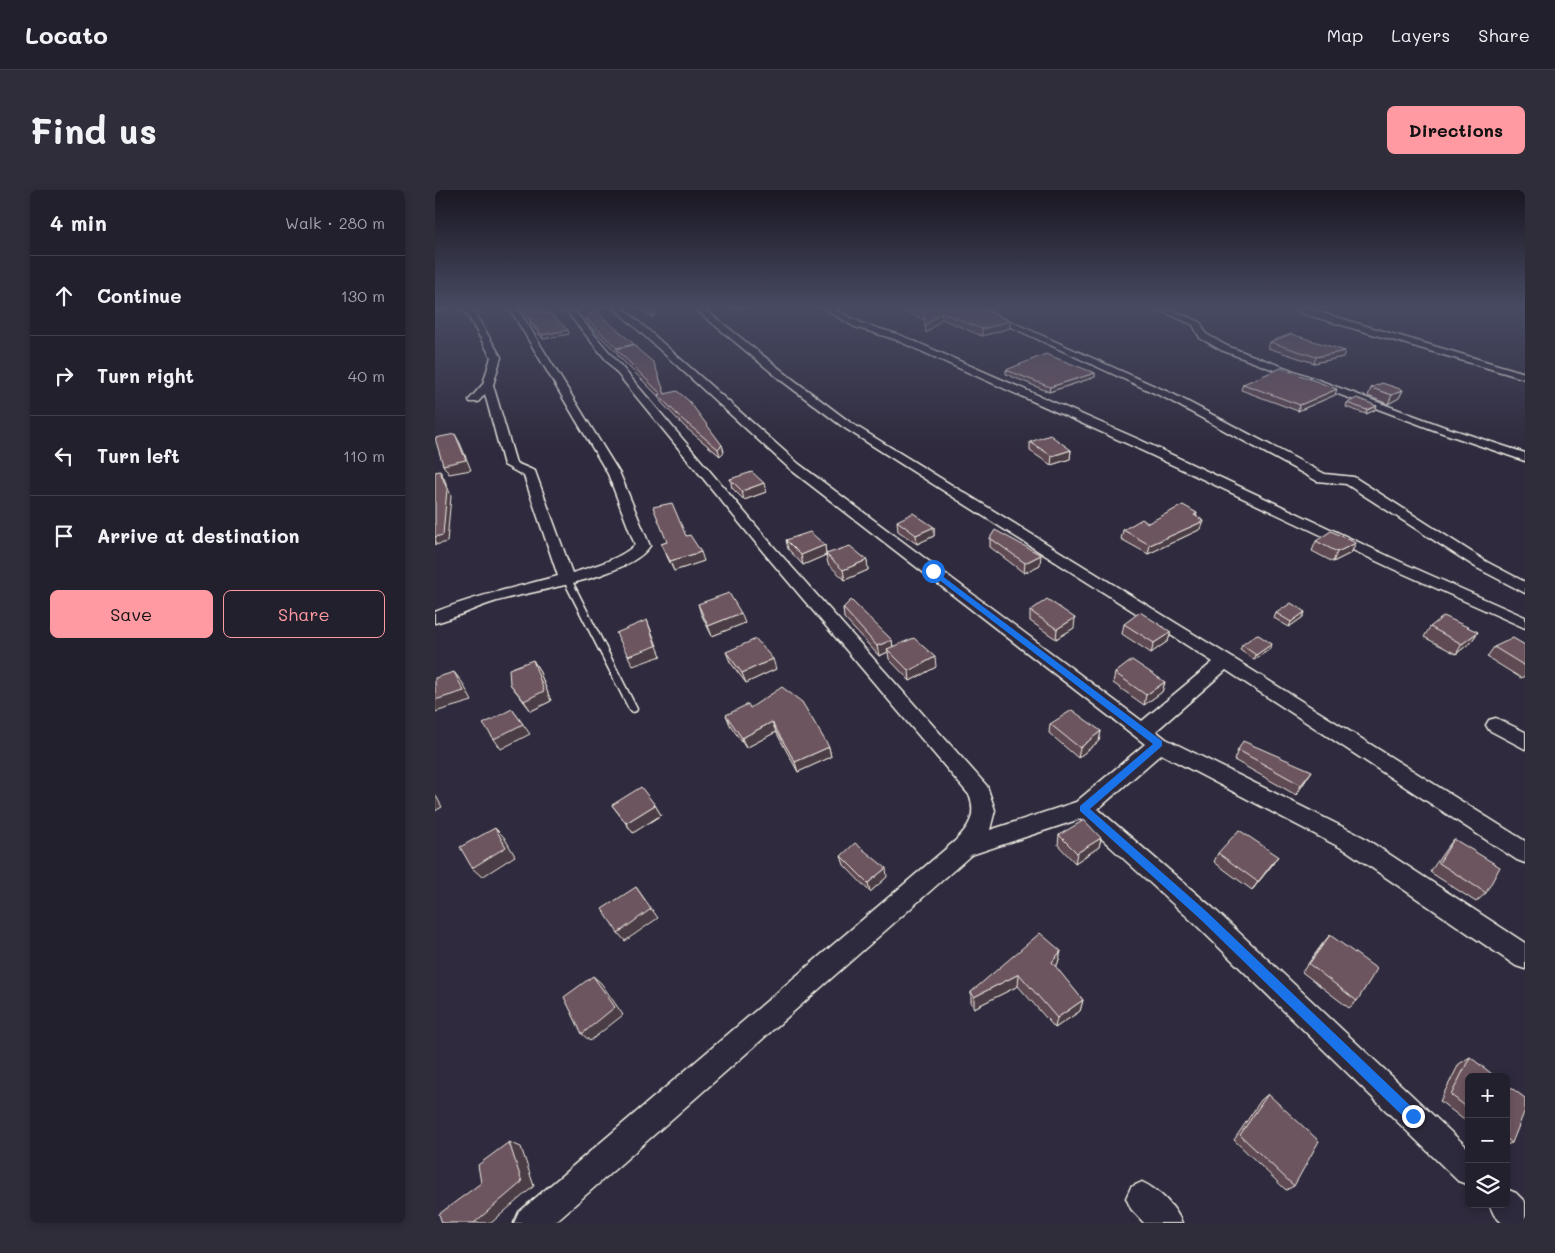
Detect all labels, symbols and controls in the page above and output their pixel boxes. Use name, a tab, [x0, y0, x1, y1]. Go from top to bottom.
text: Locato	[25, 19, 108, 50]
text: Map	[1327, 23, 1363, 47]
text: Layers	[1391, 23, 1450, 47]
text: Share	[1478, 23, 1530, 47]
button: Directions	[1387, 106, 1525, 154]
text: Find us	[30, 107, 157, 153]
text: 4 min	[50, 209, 107, 236]
text: Walk · 280 m	[285, 212, 385, 233]
icon: ahead	[50, 282, 78, 310]
text: Continue	[97, 283, 182, 308]
text: 130 m	[341, 285, 385, 306]
icon: right	[50, 362, 78, 390]
text: Turn right	[97, 363, 194, 388]
text: 40 m	[348, 365, 385, 386]
icon: left	[50, 442, 78, 470]
text: Turn left	[97, 443, 180, 468]
text: 110 m	[343, 445, 385, 466]
icon: arrive	[50, 522, 78, 550]
text: Arrive at destination	[97, 523, 300, 548]
route start	[922, 560, 945, 583]
button: Save	[50, 590, 213, 638]
button: Share	[223, 590, 385, 638]
map controls	[1465, 1073, 1510, 1208]
button: +	[1465, 1073, 1510, 1118]
route end	[1402, 1105, 1425, 1128]
button: −	[1465, 1118, 1510, 1163]
button: layers	[1465, 1163, 1510, 1208]

